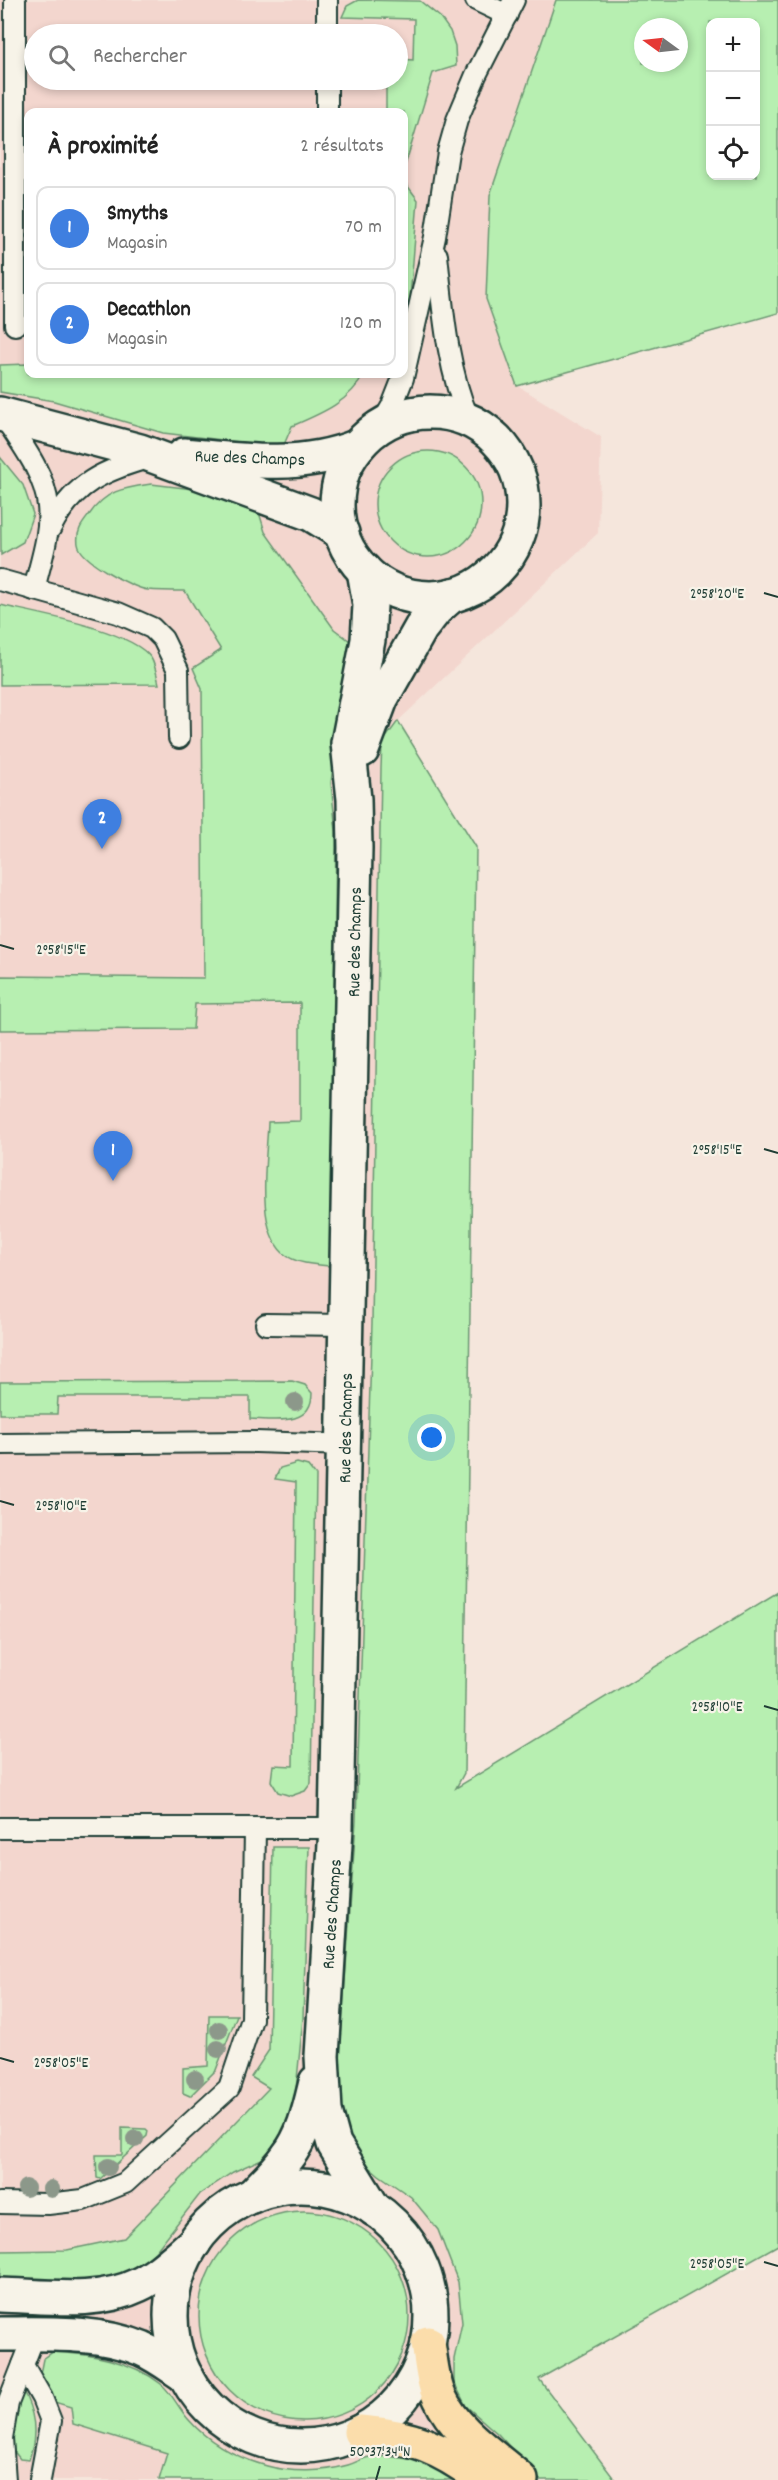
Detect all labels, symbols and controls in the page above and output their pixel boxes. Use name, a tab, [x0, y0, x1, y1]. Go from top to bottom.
north arrow	[634, 18, 688, 72]
map controls	[706, 18, 760, 180]
button: +	[706, 18, 760, 72]
search box	[24, 24, 408, 90]
icon: search	[45, 41, 78, 74]
text: Rechercher	[93, 42, 187, 73]
button: −	[706, 72, 760, 126]
button: locate	[706, 126, 760, 180]
text: À proximité	[48, 129, 158, 166]
text: 2 résultats	[300, 133, 384, 161]
text: Smyths	[107, 199, 168, 230]
text: 1	[67, 214, 72, 242]
text: 70 m	[345, 214, 382, 242]
text: Magasin	[107, 230, 168, 258]
text: Decathlon	[107, 295, 191, 326]
text: 2	[65, 310, 74, 338]
text: 120 m	[340, 310, 382, 338]
text: Magasin	[107, 326, 168, 354]
street label: Rue des Champs	[194, 445, 306, 474]
text: 2°58'20"E	[690, 584, 744, 606]
pin: 2	[82, 800, 122, 849]
street label: Rue des Champs	[343, 887, 370, 997]
text: 2°58'15"E	[36, 940, 86, 962]
pin: 1	[94, 1132, 132, 1181]
text: 2°58'15"E	[692, 1140, 742, 1162]
street label: Rue des Champs	[334, 1373, 361, 1483]
your location	[417, 1423, 446, 1452]
text: 2°58'10"E	[36, 1496, 87, 1518]
text: 2°58'10"E	[692, 1697, 743, 1719]
street label: Rue des Champs	[317, 1858, 350, 1970]
text: 2°58'05"E	[34, 2053, 88, 2075]
text: 2°58'05"E	[690, 2254, 744, 2276]
text: 50°37'34"N	[350, 2442, 410, 2464]

